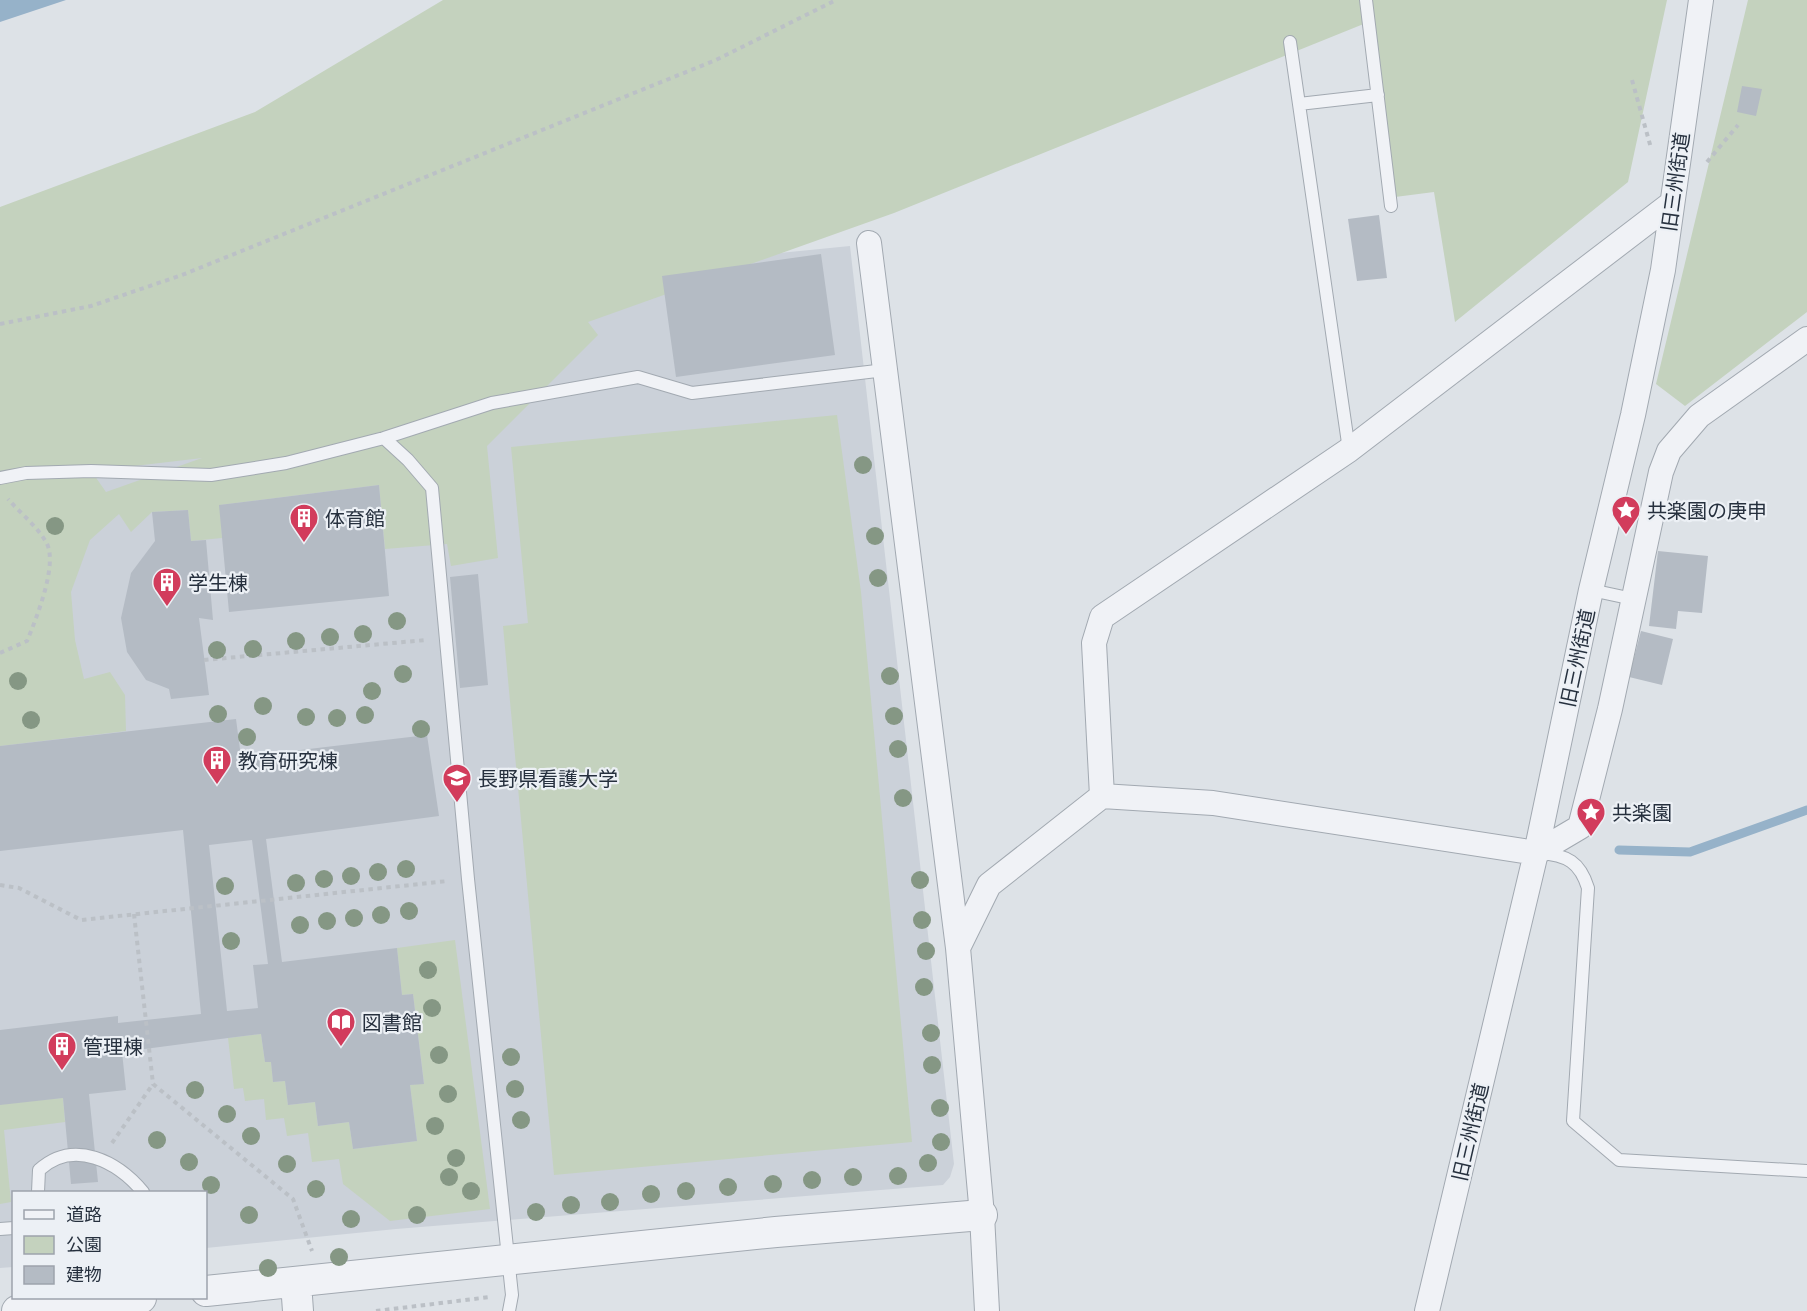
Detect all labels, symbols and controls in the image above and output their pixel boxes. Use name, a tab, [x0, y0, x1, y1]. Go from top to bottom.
street label: 旧三州街道	[1657, 131, 1693, 233]
place icon: 共楽園の庚申	[1610, 494, 1642, 536]
place label: 共楽園の庚申	[1647, 499, 1767, 522]
building icon: 体育館	[288, 502, 320, 544]
place label: 体育館	[325, 507, 385, 530]
building icon: 学生棟	[151, 566, 183, 608]
place label: 学生棟	[188, 571, 248, 594]
street label: 旧三州街道	[1555, 607, 1599, 709]
building icon: 教育研究棟	[201, 744, 233, 786]
place label: 教育研究棟	[238, 749, 338, 772]
school or university icon: 長野県看護大学	[441, 762, 473, 804]
place label: 長野県看護大学	[478, 767, 618, 790]
place icon: 共楽園	[1575, 796, 1607, 838]
place label: 共楽園	[1612, 801, 1672, 824]
library icon: 図書館	[325, 1006, 357, 1048]
place label: 図書館	[362, 1011, 422, 1034]
building icon: 管理棟	[46, 1030, 78, 1072]
place label: 管理棟	[83, 1035, 143, 1058]
street label: 旧三州街道	[1448, 1081, 1492, 1183]
legend	[12, 1191, 207, 1299]
text: 道路	[66, 1204, 102, 1224]
text: 公園	[66, 1234, 102, 1254]
text: 建物	[66, 1264, 102, 1284]

